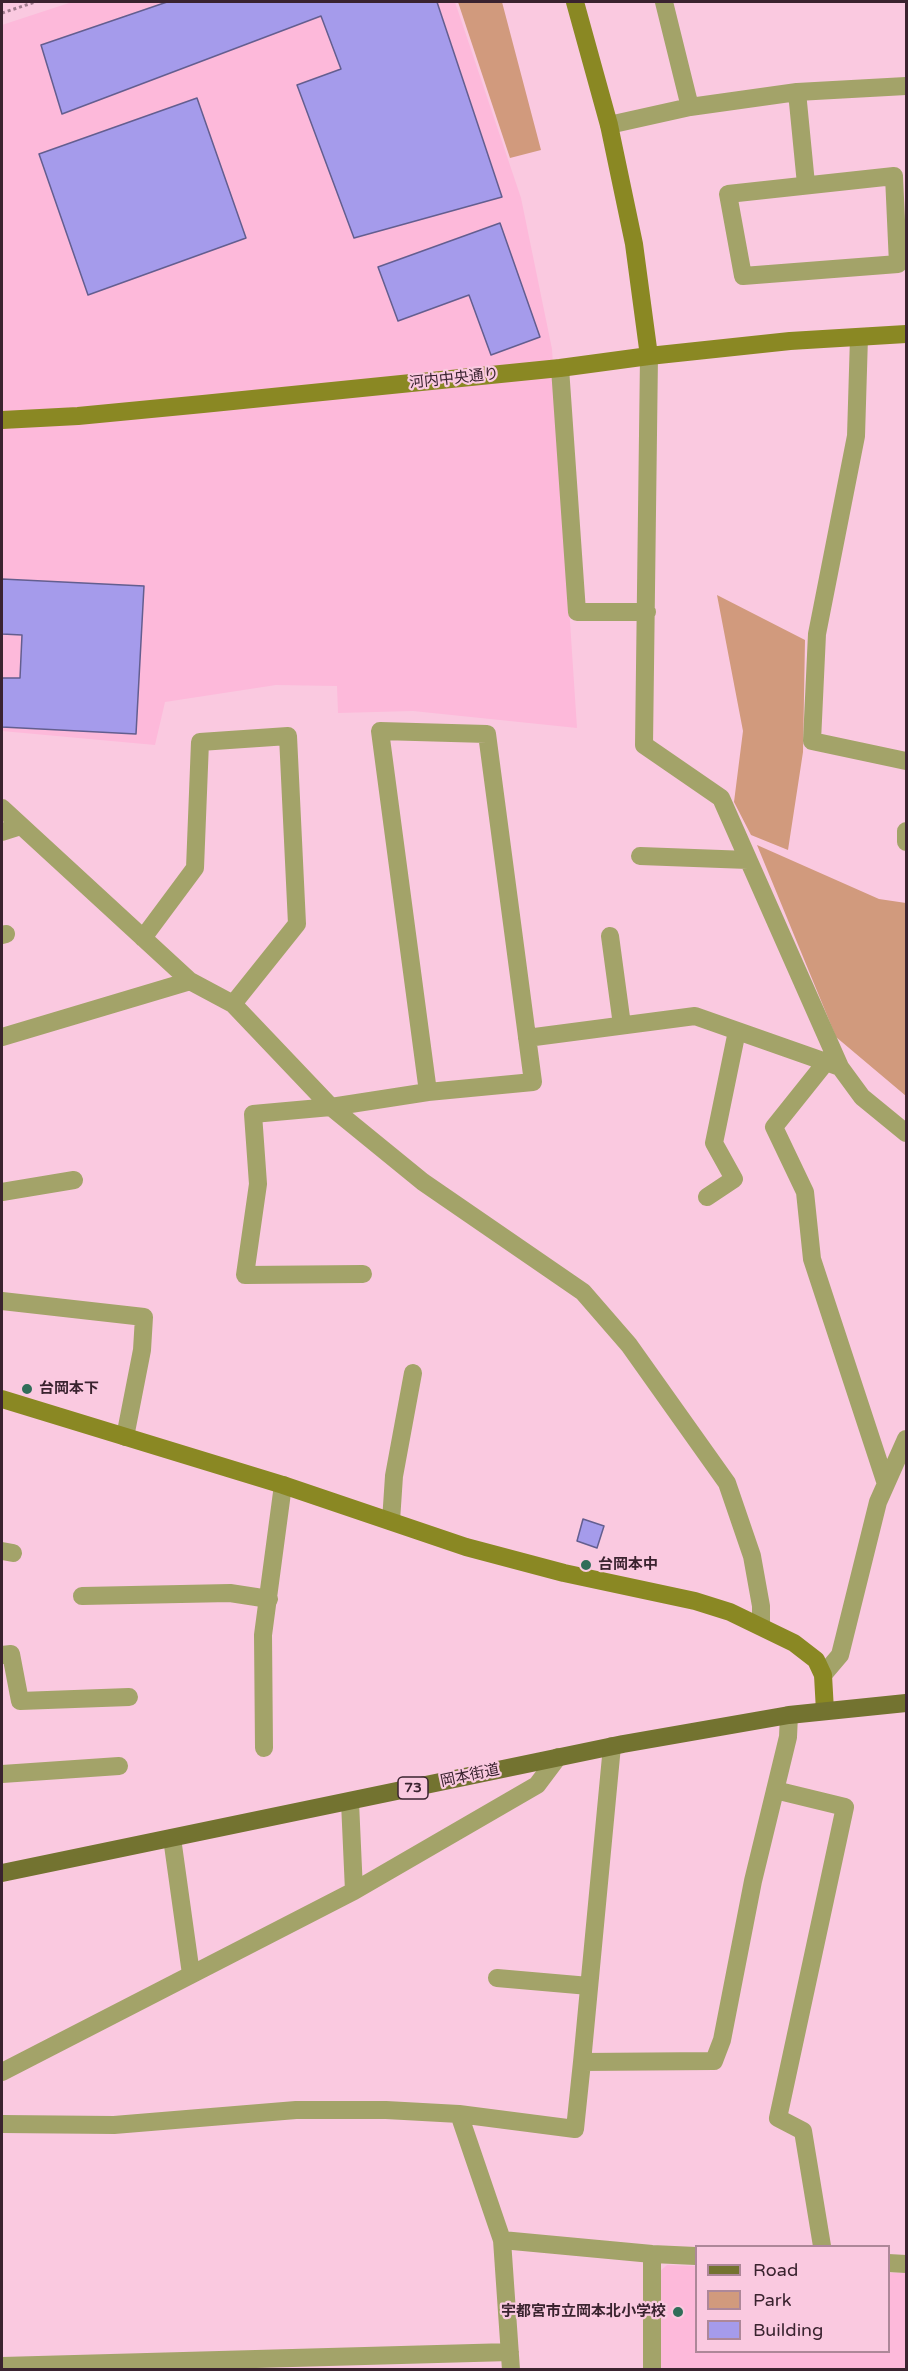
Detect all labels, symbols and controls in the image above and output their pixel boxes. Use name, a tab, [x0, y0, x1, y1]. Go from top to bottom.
street label: 河内中央通り	[408, 365, 500, 393]
place label: 台岡本下	[39, 1380, 99, 1398]
marker: 台岡本下	[20, 1382, 34, 1396]
place label: 台岡本中	[598, 1556, 658, 1574]
marker: 台岡本中	[579, 1558, 593, 1572]
street label: 岡本街道	[439, 1761, 501, 1791]
road number: 73	[398, 1777, 428, 1799]
legend	[695, 2245, 890, 2353]
text: Road	[753, 2259, 798, 2281]
text: Park	[753, 2289, 791, 2311]
place label: 宇都宮市立岡本北小学校	[501, 2303, 666, 2321]
marker: 宇都宮市立岡本北小学校	[671, 2305, 685, 2319]
text: Building	[753, 2319, 823, 2341]

